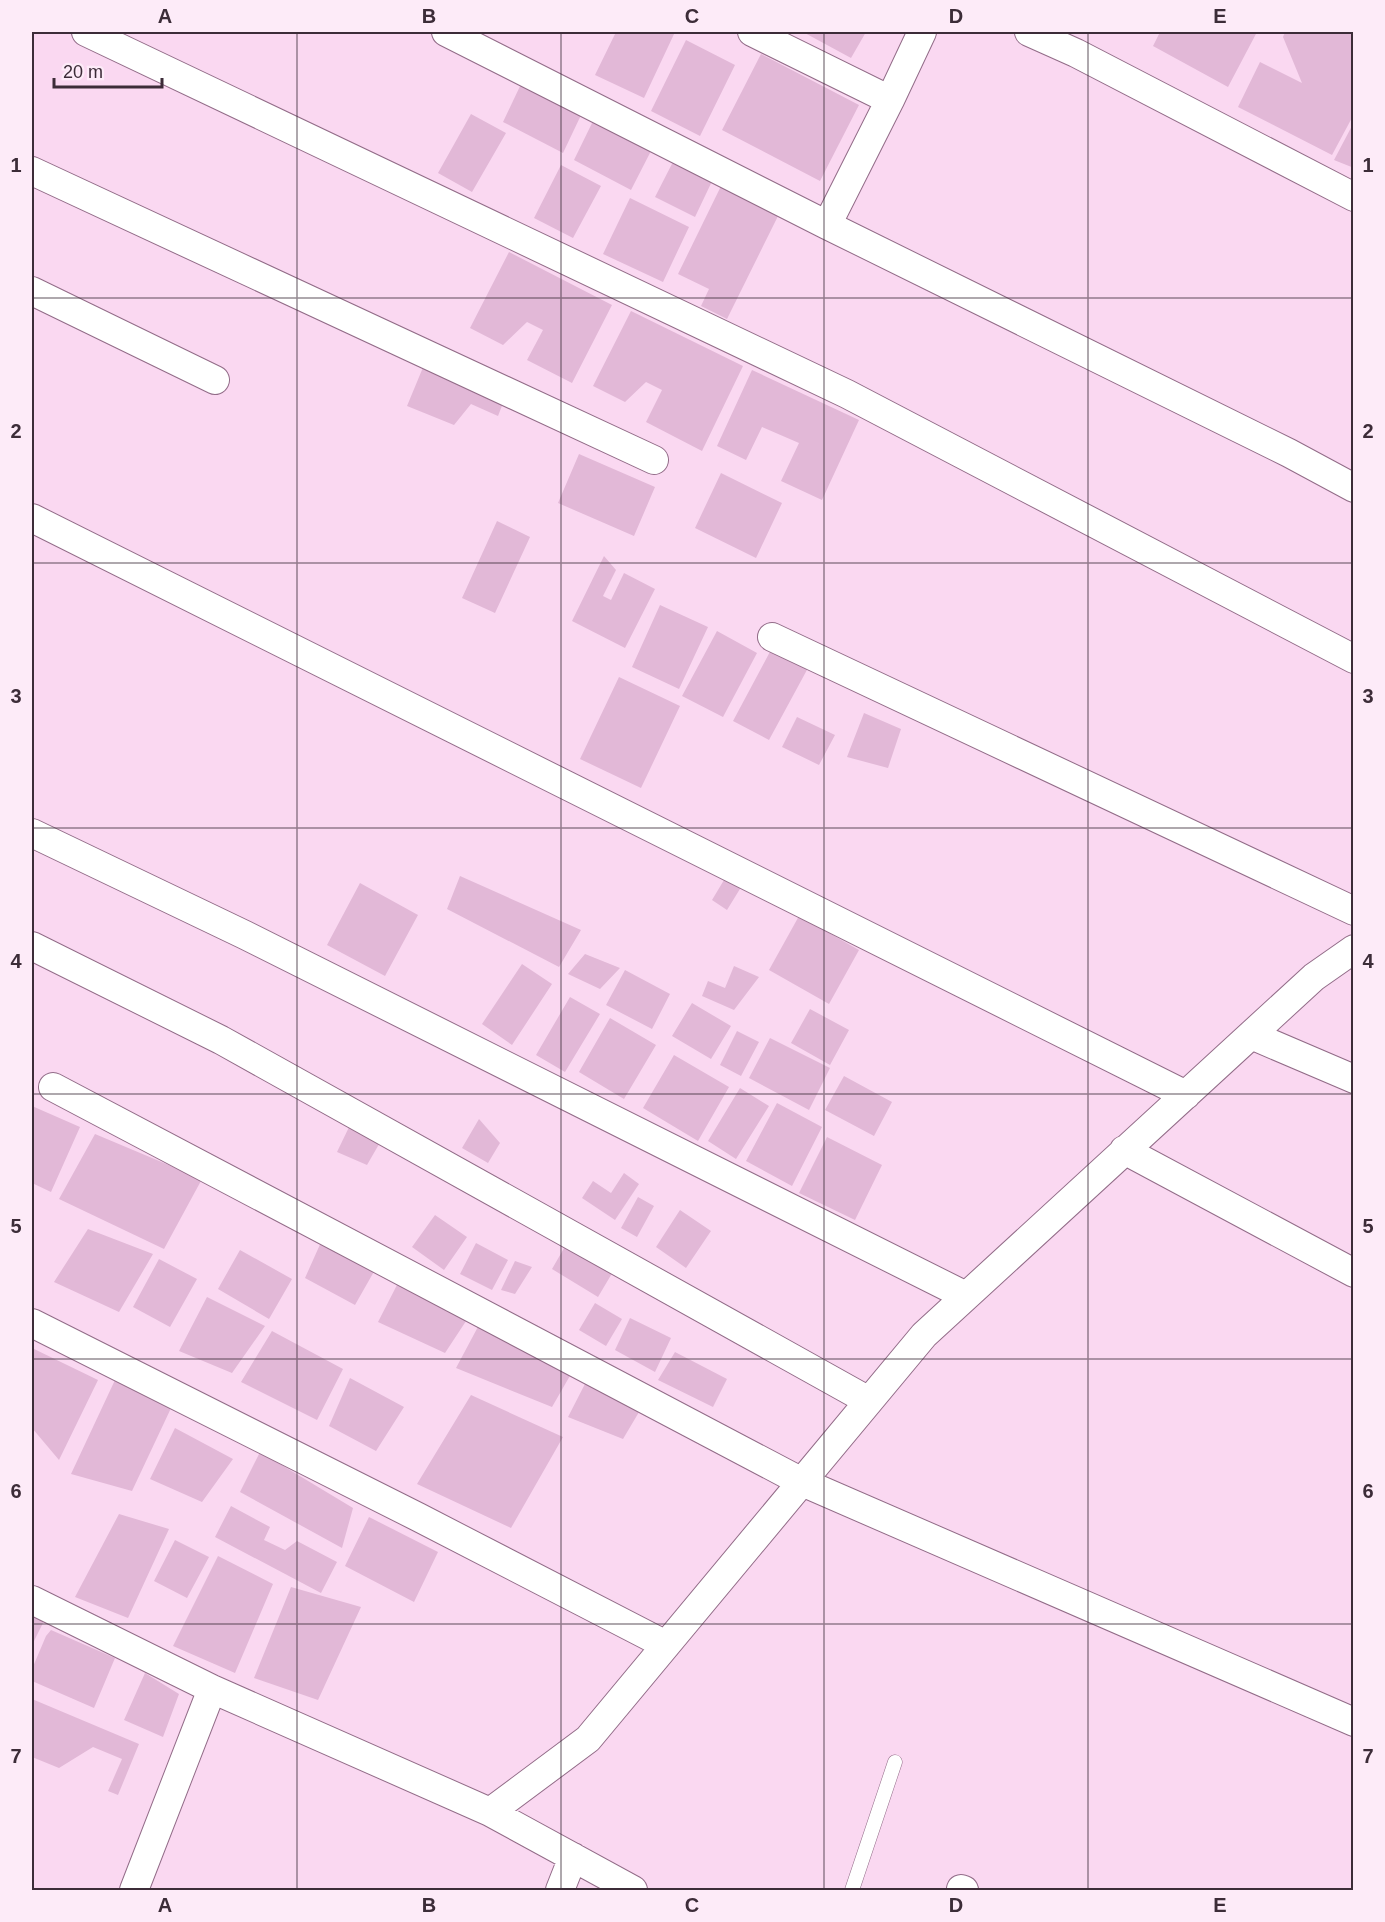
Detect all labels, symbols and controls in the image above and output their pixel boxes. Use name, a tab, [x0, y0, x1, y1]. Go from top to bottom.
text: A	[158, 5, 172, 27]
text: B	[422, 5, 436, 27]
text: C	[685, 5, 699, 27]
text: D	[949, 5, 963, 27]
text: E	[1213, 5, 1227, 27]
scale bar	[54, 51, 162, 89]
text: 20 m	[63, 62, 103, 82]
text: 1	[10, 154, 22, 176]
text: 1	[1362, 154, 1374, 176]
text: 2	[10, 420, 22, 442]
text: 2	[1362, 420, 1374, 442]
text: 3	[10, 685, 22, 707]
text: 3	[1362, 685, 1374, 707]
text: 4	[10, 950, 22, 972]
text: 4	[1362, 950, 1374, 972]
text: 5	[10, 1215, 22, 1237]
text: 5	[1362, 1215, 1374, 1237]
text: 6	[10, 1480, 22, 1502]
text: 6	[1362, 1480, 1374, 1502]
text: 7	[10, 1745, 22, 1767]
text: 7	[1362, 1745, 1374, 1767]
text: A	[158, 1894, 172, 1916]
text: B	[422, 1894, 436, 1916]
text: C	[685, 1894, 699, 1916]
text: D	[949, 1894, 963, 1916]
text: E	[1213, 1894, 1227, 1916]

